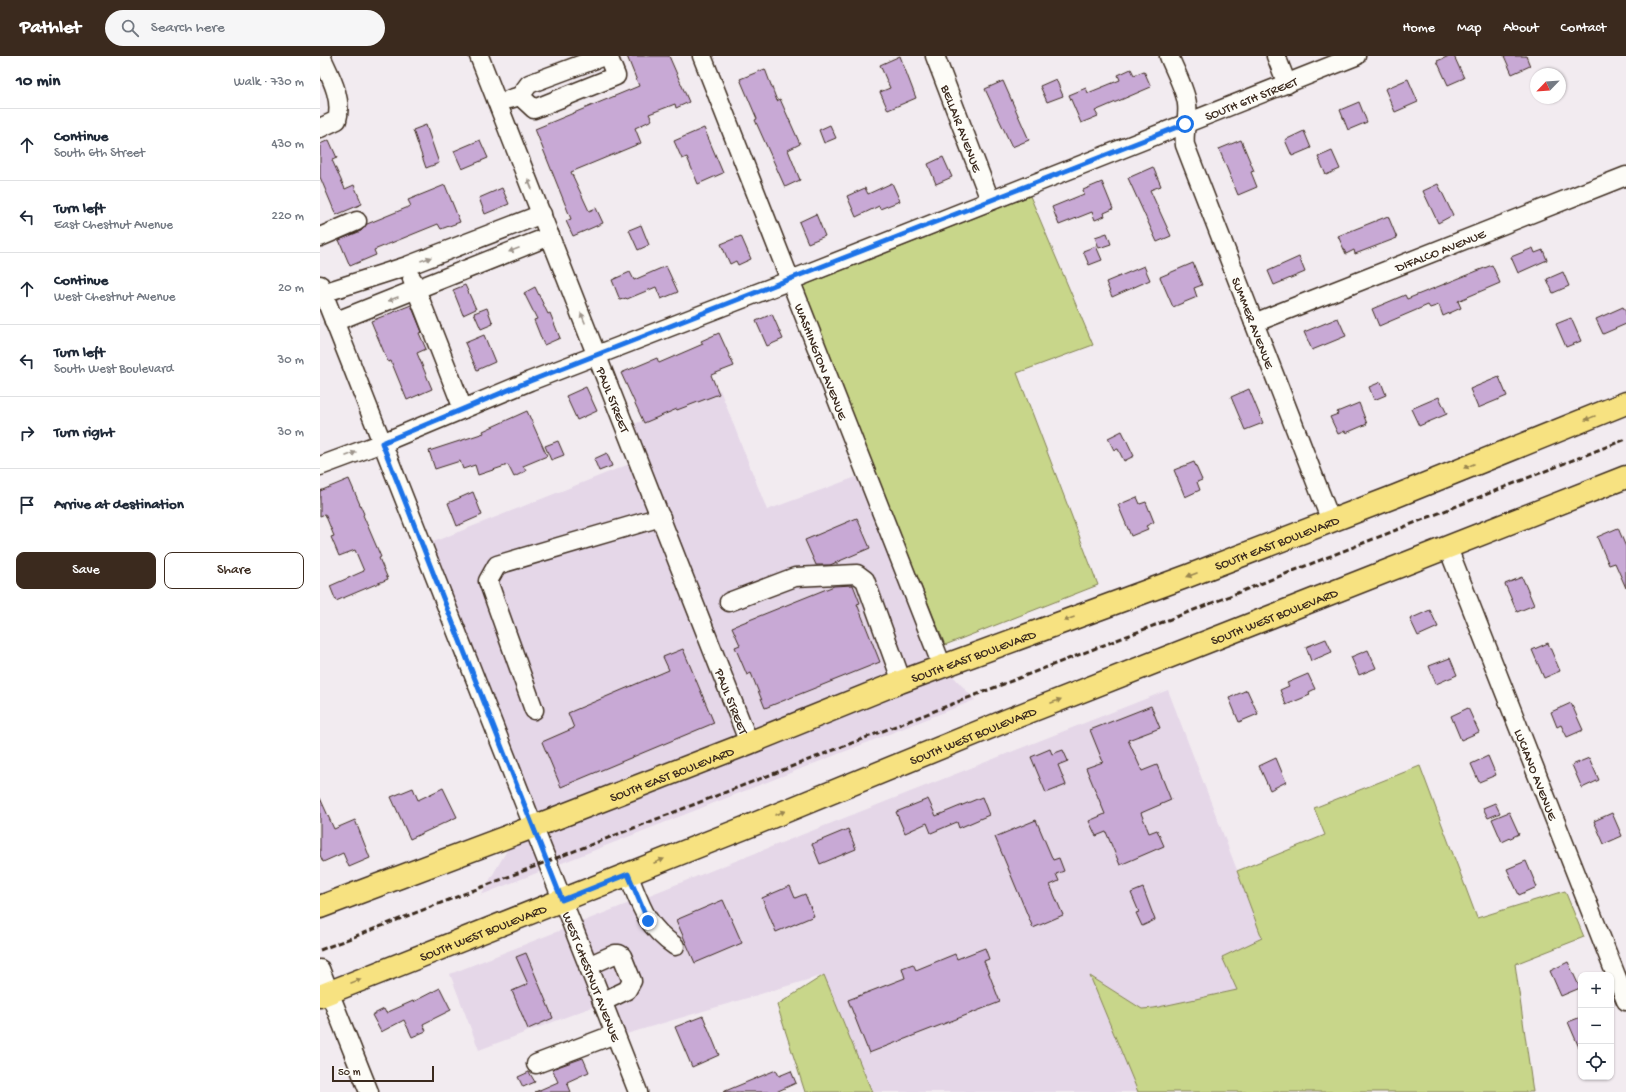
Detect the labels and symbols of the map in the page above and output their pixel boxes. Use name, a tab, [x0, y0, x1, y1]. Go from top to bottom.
north arrow	[1530, 68, 1566, 104]
street label: SOUTH 6TH STREET	[1203, 75, 1301, 125]
street label: BELLAIR AVENUE	[936, 82, 984, 175]
route start	[1176, 115, 1194, 133]
one-way arrow	[527, 179, 533, 190]
street label: DIFALCO AVENUE	[1393, 227, 1489, 277]
one-way arrow	[507, 248, 519, 254]
one-way arrow	[421, 255, 433, 261]
street label: SUMMER AVENUE	[1227, 276, 1276, 372]
one-way arrow	[387, 296, 399, 302]
street label: WASHINGTON AVENUE	[790, 302, 850, 423]
one-way arrow	[579, 312, 585, 324]
street label: PAUL STREET	[592, 364, 632, 436]
one-way arrow	[1583, 415, 1595, 421]
one-way arrow	[345, 451, 357, 457]
one-way arrow	[1463, 464, 1475, 470]
street label: SOUTH EAST BOULEVARD	[1213, 513, 1342, 575]
one-way arrow	[1185, 572, 1197, 578]
street label: SOUTH WEST BOULEVARD	[1209, 586, 1341, 650]
one-way arrow	[1063, 617, 1075, 623]
street label: SOUTH EAST BOULEVARD	[909, 627, 1039, 687]
street label: PAUL STREET	[710, 666, 750, 738]
one-way arrow	[1051, 697, 1063, 703]
street label: SOUTH WEST BOULEVARD	[908, 704, 1039, 769]
street label: LUCIANO AVENUE	[1510, 727, 1560, 824]
street label: SOUTH EAST BOULEVARD	[608, 744, 737, 806]
one-way arrow	[775, 810, 786, 816]
one-way arrow	[654, 858, 665, 864]
street label: SOUTH WEST BOULEVARD	[418, 902, 550, 966]
street label: WEST CHESTNUT AVENUE	[558, 910, 623, 1045]
route end	[639, 912, 657, 930]
one-way arrow	[351, 978, 363, 984]
scale bar	[332, 1064, 434, 1083]

